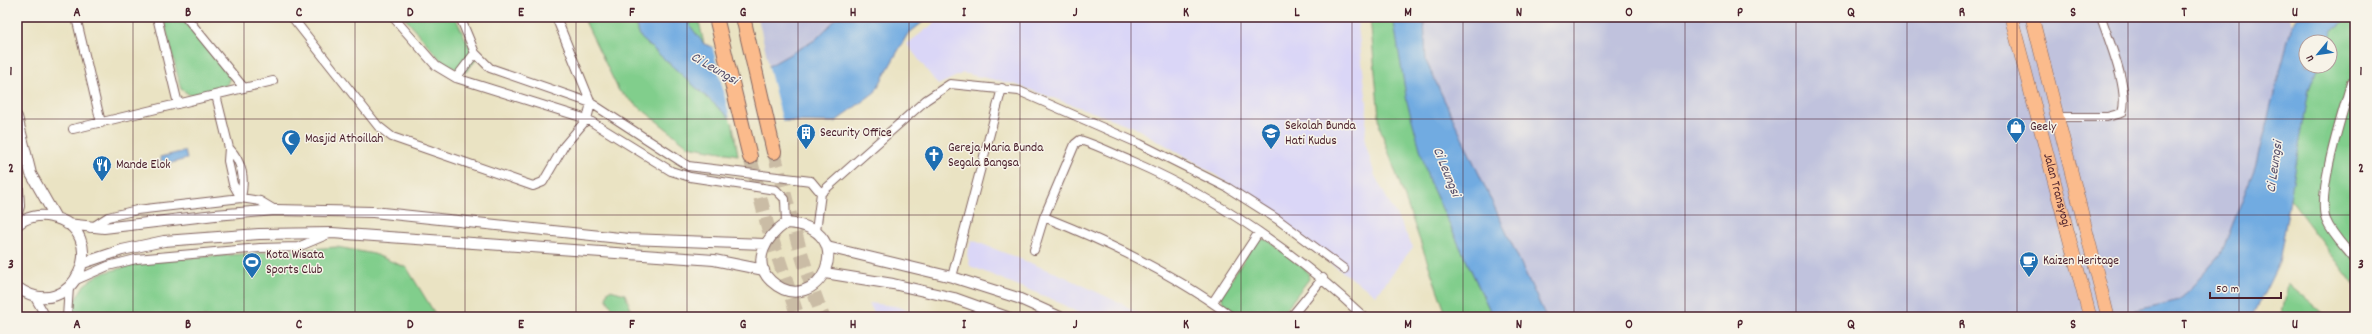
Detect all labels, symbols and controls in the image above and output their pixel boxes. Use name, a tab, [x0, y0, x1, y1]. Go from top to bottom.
text: A	[73, 4, 81, 23]
text: B	[185, 4, 191, 23]
text: C	[296, 4, 303, 23]
text: D	[407, 4, 414, 23]
text: E	[518, 4, 525, 23]
text: F	[629, 4, 635, 23]
text: G	[740, 4, 747, 23]
text: H	[850, 4, 857, 23]
text: I	[962, 4, 967, 23]
text: J	[1073, 4, 1078, 23]
text: K	[1183, 4, 1189, 23]
text: L	[1294, 4, 1300, 23]
text: M	[1404, 4, 1412, 23]
text: N	[1516, 4, 1522, 23]
text: O	[1625, 4, 1633, 23]
text: P	[1737, 4, 1743, 23]
text: Q	[1847, 4, 1855, 23]
text: R	[1959, 4, 1965, 23]
text: S	[2070, 4, 2076, 23]
text: T	[2181, 4, 2187, 23]
text: U	[2292, 4, 2298, 23]
north arrow	[2298, 34, 2338, 74]
water label: Ci Leungsi	[687, 47, 743, 92]
text: U	[2303, 52, 2319, 64]
text: 1	[10, 63, 13, 82]
text: 1	[2360, 63, 2363, 82]
shop icon: Geely	[2005, 116, 2027, 144]
place label: Sekolah Bunda Hati Kudus	[1285, 117, 1357, 151]
place label: Geely	[2030, 118, 2057, 137]
building icon: Security Office	[795, 122, 817, 150]
school or university icon: Sekolah Bunda Hati Kudus	[1260, 122, 1282, 150]
place label: Security Office	[820, 124, 892, 143]
mosque icon: Masjid Athoillah	[280, 128, 302, 156]
place label: Masjid Athoillah	[305, 130, 383, 149]
water label: Ci Leungsi	[2262, 138, 2289, 194]
place label: Gereja Maria Bunda Segala Bangsa	[948, 139, 1044, 173]
church icon: Gereja Maria Bunda Segala Bangsa	[923, 144, 945, 172]
water label: Ci Leungsi	[1427, 144, 1466, 202]
street label: Jalan Transyogi	[2038, 151, 2076, 230]
restaurant icon: Mande Elok	[91, 154, 113, 182]
place label: Mande Elok	[116, 156, 171, 175]
text: 2	[8, 160, 14, 179]
text: 2	[2358, 160, 2364, 179]
place label: Kota Wisata Sports Club	[266, 246, 325, 280]
cafe icon: Kaizen Heritage	[2018, 250, 2040, 278]
sports icon: Kota Wisata Sports Club	[241, 251, 263, 279]
place label: Kaizen Heritage	[2043, 252, 2119, 271]
text: 3	[8, 256, 14, 275]
text: 3	[2358, 256, 2364, 275]
scale bar	[2210, 274, 2281, 300]
text: 50 m	[2216, 281, 2239, 298]
text: A	[73, 316, 81, 334]
text: B	[185, 316, 191, 334]
text: C	[296, 316, 303, 334]
text: D	[407, 316, 414, 334]
text: E	[518, 316, 525, 334]
text: F	[629, 316, 635, 334]
text: G	[740, 316, 747, 334]
text: H	[850, 316, 857, 334]
text: I	[962, 316, 967, 334]
text: J	[1073, 316, 1078, 334]
text: K	[1183, 316, 1189, 334]
text: L	[1294, 316, 1300, 334]
text: M	[1404, 316, 1412, 334]
text: N	[1516, 316, 1522, 334]
text: O	[1625, 316, 1633, 334]
text: P	[1737, 316, 1743, 334]
text: Q	[1847, 316, 1855, 334]
text: R	[1959, 316, 1965, 334]
text: S	[2070, 316, 2076, 334]
text: T	[2181, 316, 2187, 334]
text: U	[2292, 316, 2298, 334]

